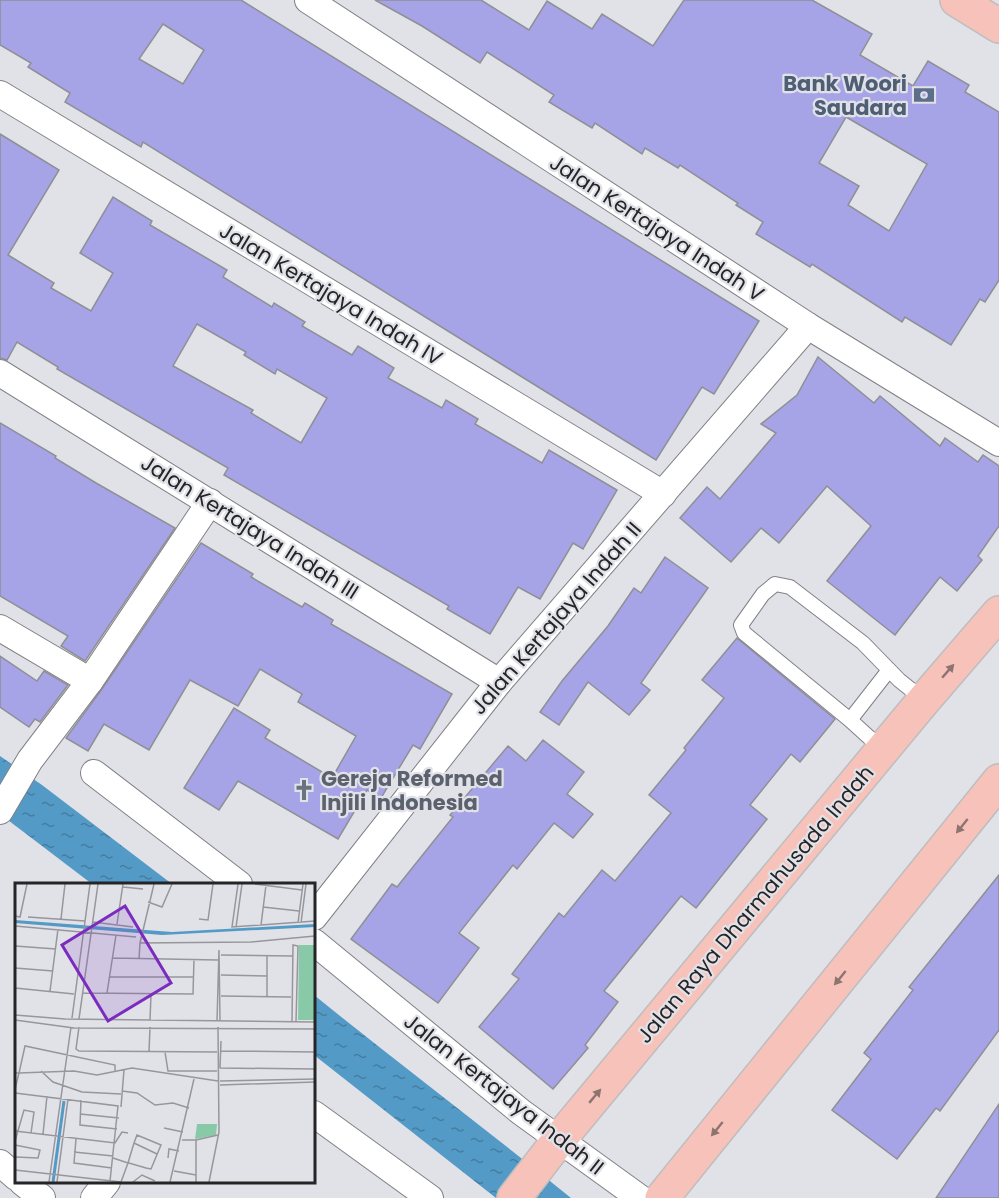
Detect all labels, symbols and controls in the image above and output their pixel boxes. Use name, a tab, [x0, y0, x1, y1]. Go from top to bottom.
place label: Bank Woori Saudara	[783, 69, 907, 122]
bank icon: Bank Woori Saudara	[912, 83, 936, 107]
street label: Jalan Kertajaya Indah V	[544, 148, 770, 308]
street label: Jalan Kertajaya Indah IV	[214, 216, 448, 372]
street label: Jalan Kertajaya Indah III	[136, 448, 364, 606]
street label: Jalan Kertajaya Indah II	[464, 515, 648, 721]
one-way arrow	[942, 663, 955, 679]
street label: Jalan Raya Dharmahusada Indah	[630, 759, 880, 1049]
place label: Gereja Reformed Injili Indonesia	[321, 764, 503, 817]
church icon: Gereja Reformed Injili Indonesia	[292, 778, 316, 802]
one-way arrow	[956, 818, 969, 834]
inset map	[15, 883, 315, 1183]
one-way arrow	[833, 970, 846, 986]
street label: Jalan Kertajaya Indah II	[398, 1007, 610, 1181]
one-way arrow	[589, 1088, 602, 1104]
one-way arrow	[712, 1122, 724, 1137]

